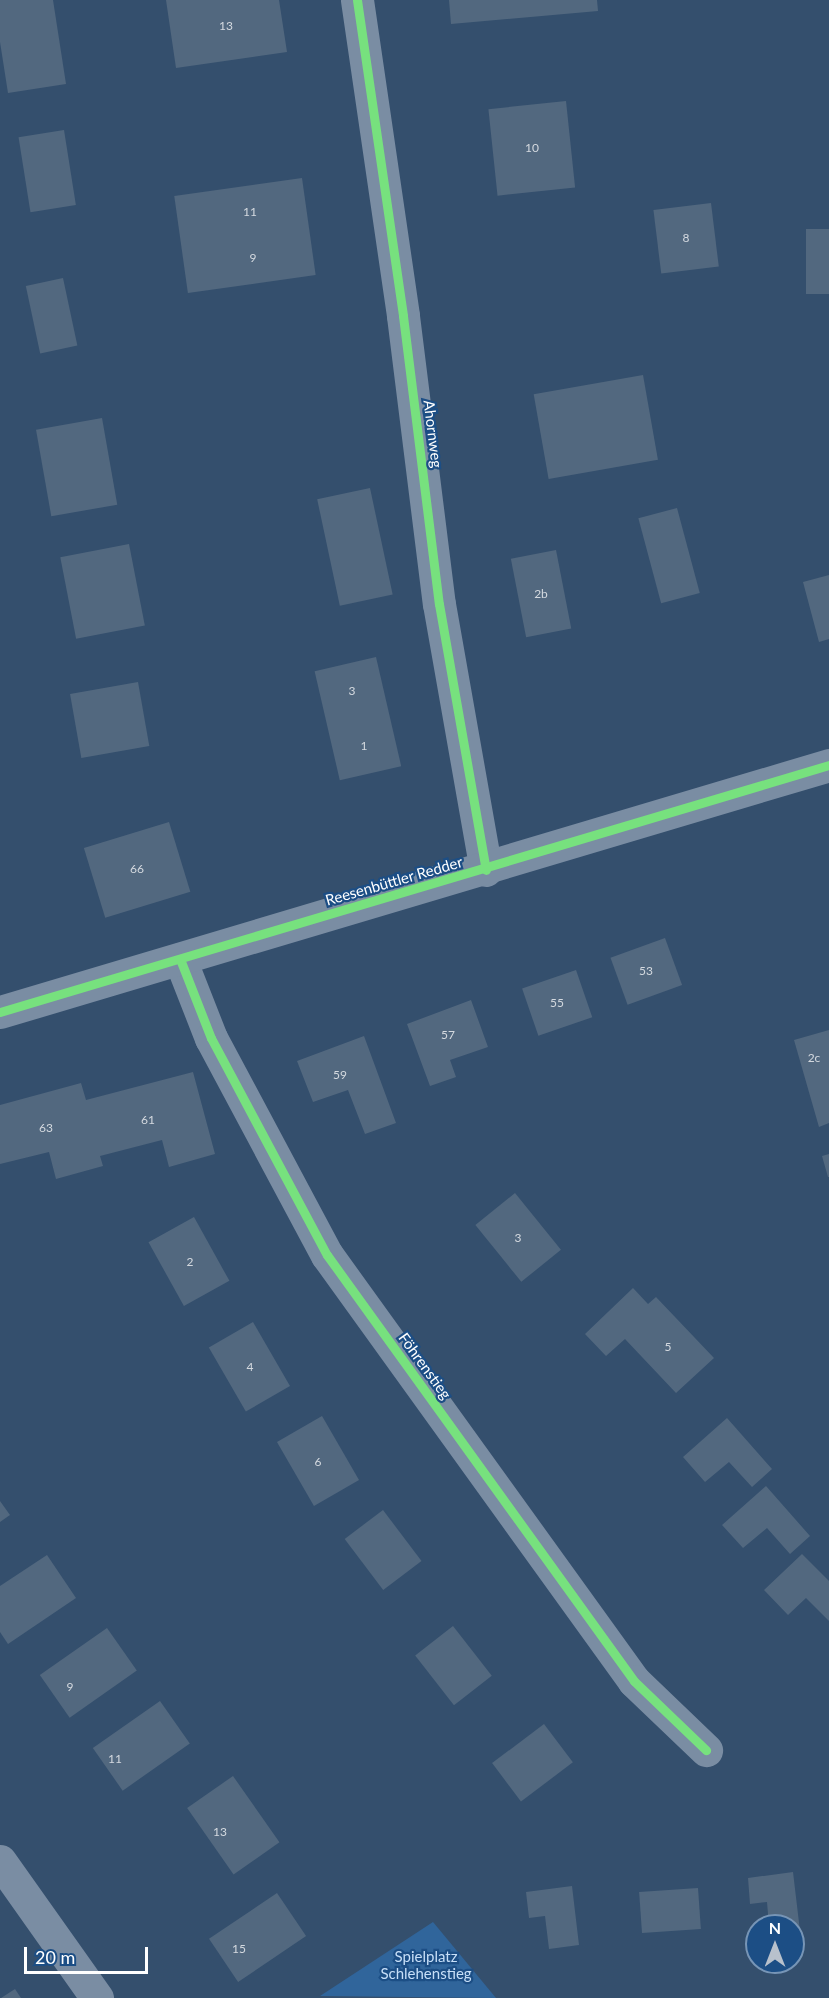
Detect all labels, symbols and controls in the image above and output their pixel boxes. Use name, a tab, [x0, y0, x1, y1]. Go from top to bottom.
house number: 13	[219, 19, 233, 33]
house number: 10	[525, 141, 539, 155]
house number: 11	[243, 205, 257, 219]
house number: 8	[683, 231, 689, 245]
house number: 9	[250, 251, 256, 265]
street label: Ahornweg	[420, 399, 446, 469]
house number: 2b	[534, 587, 548, 601]
house number: 3	[349, 684, 355, 698]
house number: 1	[361, 739, 367, 753]
street label: Reesenbüttler Redder	[323, 853, 465, 909]
house number: 66	[130, 862, 144, 876]
house number: 53	[639, 964, 653, 978]
house number: 55	[550, 996, 564, 1010]
house number: 57	[441, 1028, 455, 1042]
house number: 2c	[808, 1051, 820, 1065]
house number: 59	[333, 1068, 347, 1082]
house number: 61	[141, 1113, 155, 1127]
house number: 63	[39, 1121, 53, 1135]
house number: 3	[515, 1231, 521, 1245]
house number: 2	[187, 1255, 193, 1269]
street label: Föhrenstieg	[395, 1329, 455, 1403]
house number: 5	[665, 1340, 671, 1354]
house number: 4	[247, 1360, 253, 1374]
house number: 6	[315, 1455, 321, 1469]
house number: 9	[67, 1680, 73, 1694]
house number: 11	[108, 1752, 122, 1766]
house number: 13	[213, 1825, 227, 1839]
north arrow	[745, 1914, 805, 1974]
text: N	[769, 1918, 781, 1937]
scale bar	[27, 1935, 152, 1973]
house number: 15	[232, 1942, 246, 1956]
text: 20 m	[35, 1946, 75, 1968]
park label: Spielplatz Schlehenstieg	[380, 1947, 472, 1982]

